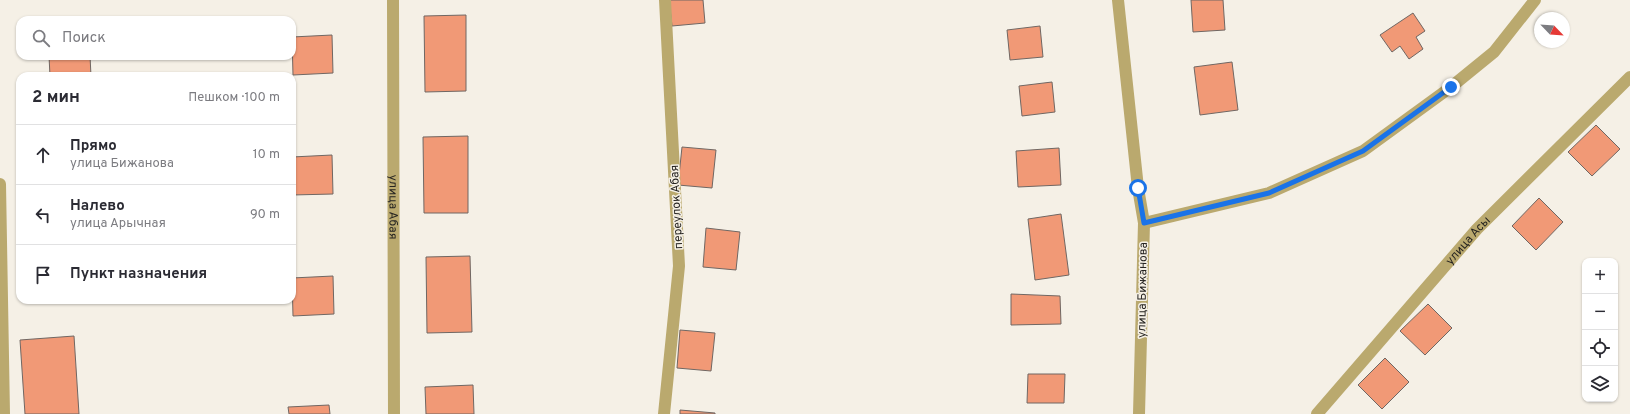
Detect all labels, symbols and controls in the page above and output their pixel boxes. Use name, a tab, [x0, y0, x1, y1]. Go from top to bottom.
north arrow	[1534, 12, 1570, 48]
search box	[16, 16, 296, 60]
icon: search	[30, 27, 52, 49]
text: Поиск	[62, 29, 106, 48]
route end	[1442, 78, 1460, 96]
text: 2 мин	[32, 87, 80, 109]
text: Пешком · 100 m	[188, 90, 280, 106]
text: Прямо	[70, 137, 117, 156]
icon: ahead	[32, 144, 54, 166]
text: 10 m	[253, 147, 280, 163]
text: улица Бижанова	[70, 156, 174, 172]
street label: переулок Абая	[667, 164, 687, 249]
street label: улица Абая	[384, 175, 401, 239]
route start	[1129, 179, 1147, 197]
text: Налево	[70, 197, 125, 216]
icon: left	[32, 204, 54, 226]
text: 90 m	[250, 207, 280, 223]
street label: улица Асы	[1442, 213, 1494, 269]
text: улица Арычная	[70, 216, 166, 232]
street label: улица Бижанова	[1134, 242, 1152, 338]
map controls	[1582, 258, 1618, 402]
button: +	[1582, 258, 1618, 294]
icon: arrive	[32, 264, 54, 286]
text: Пункт назначения	[70, 265, 207, 284]
button: −	[1582, 294, 1618, 330]
button: locate	[1582, 330, 1618, 366]
button: layers	[1582, 366, 1618, 402]

